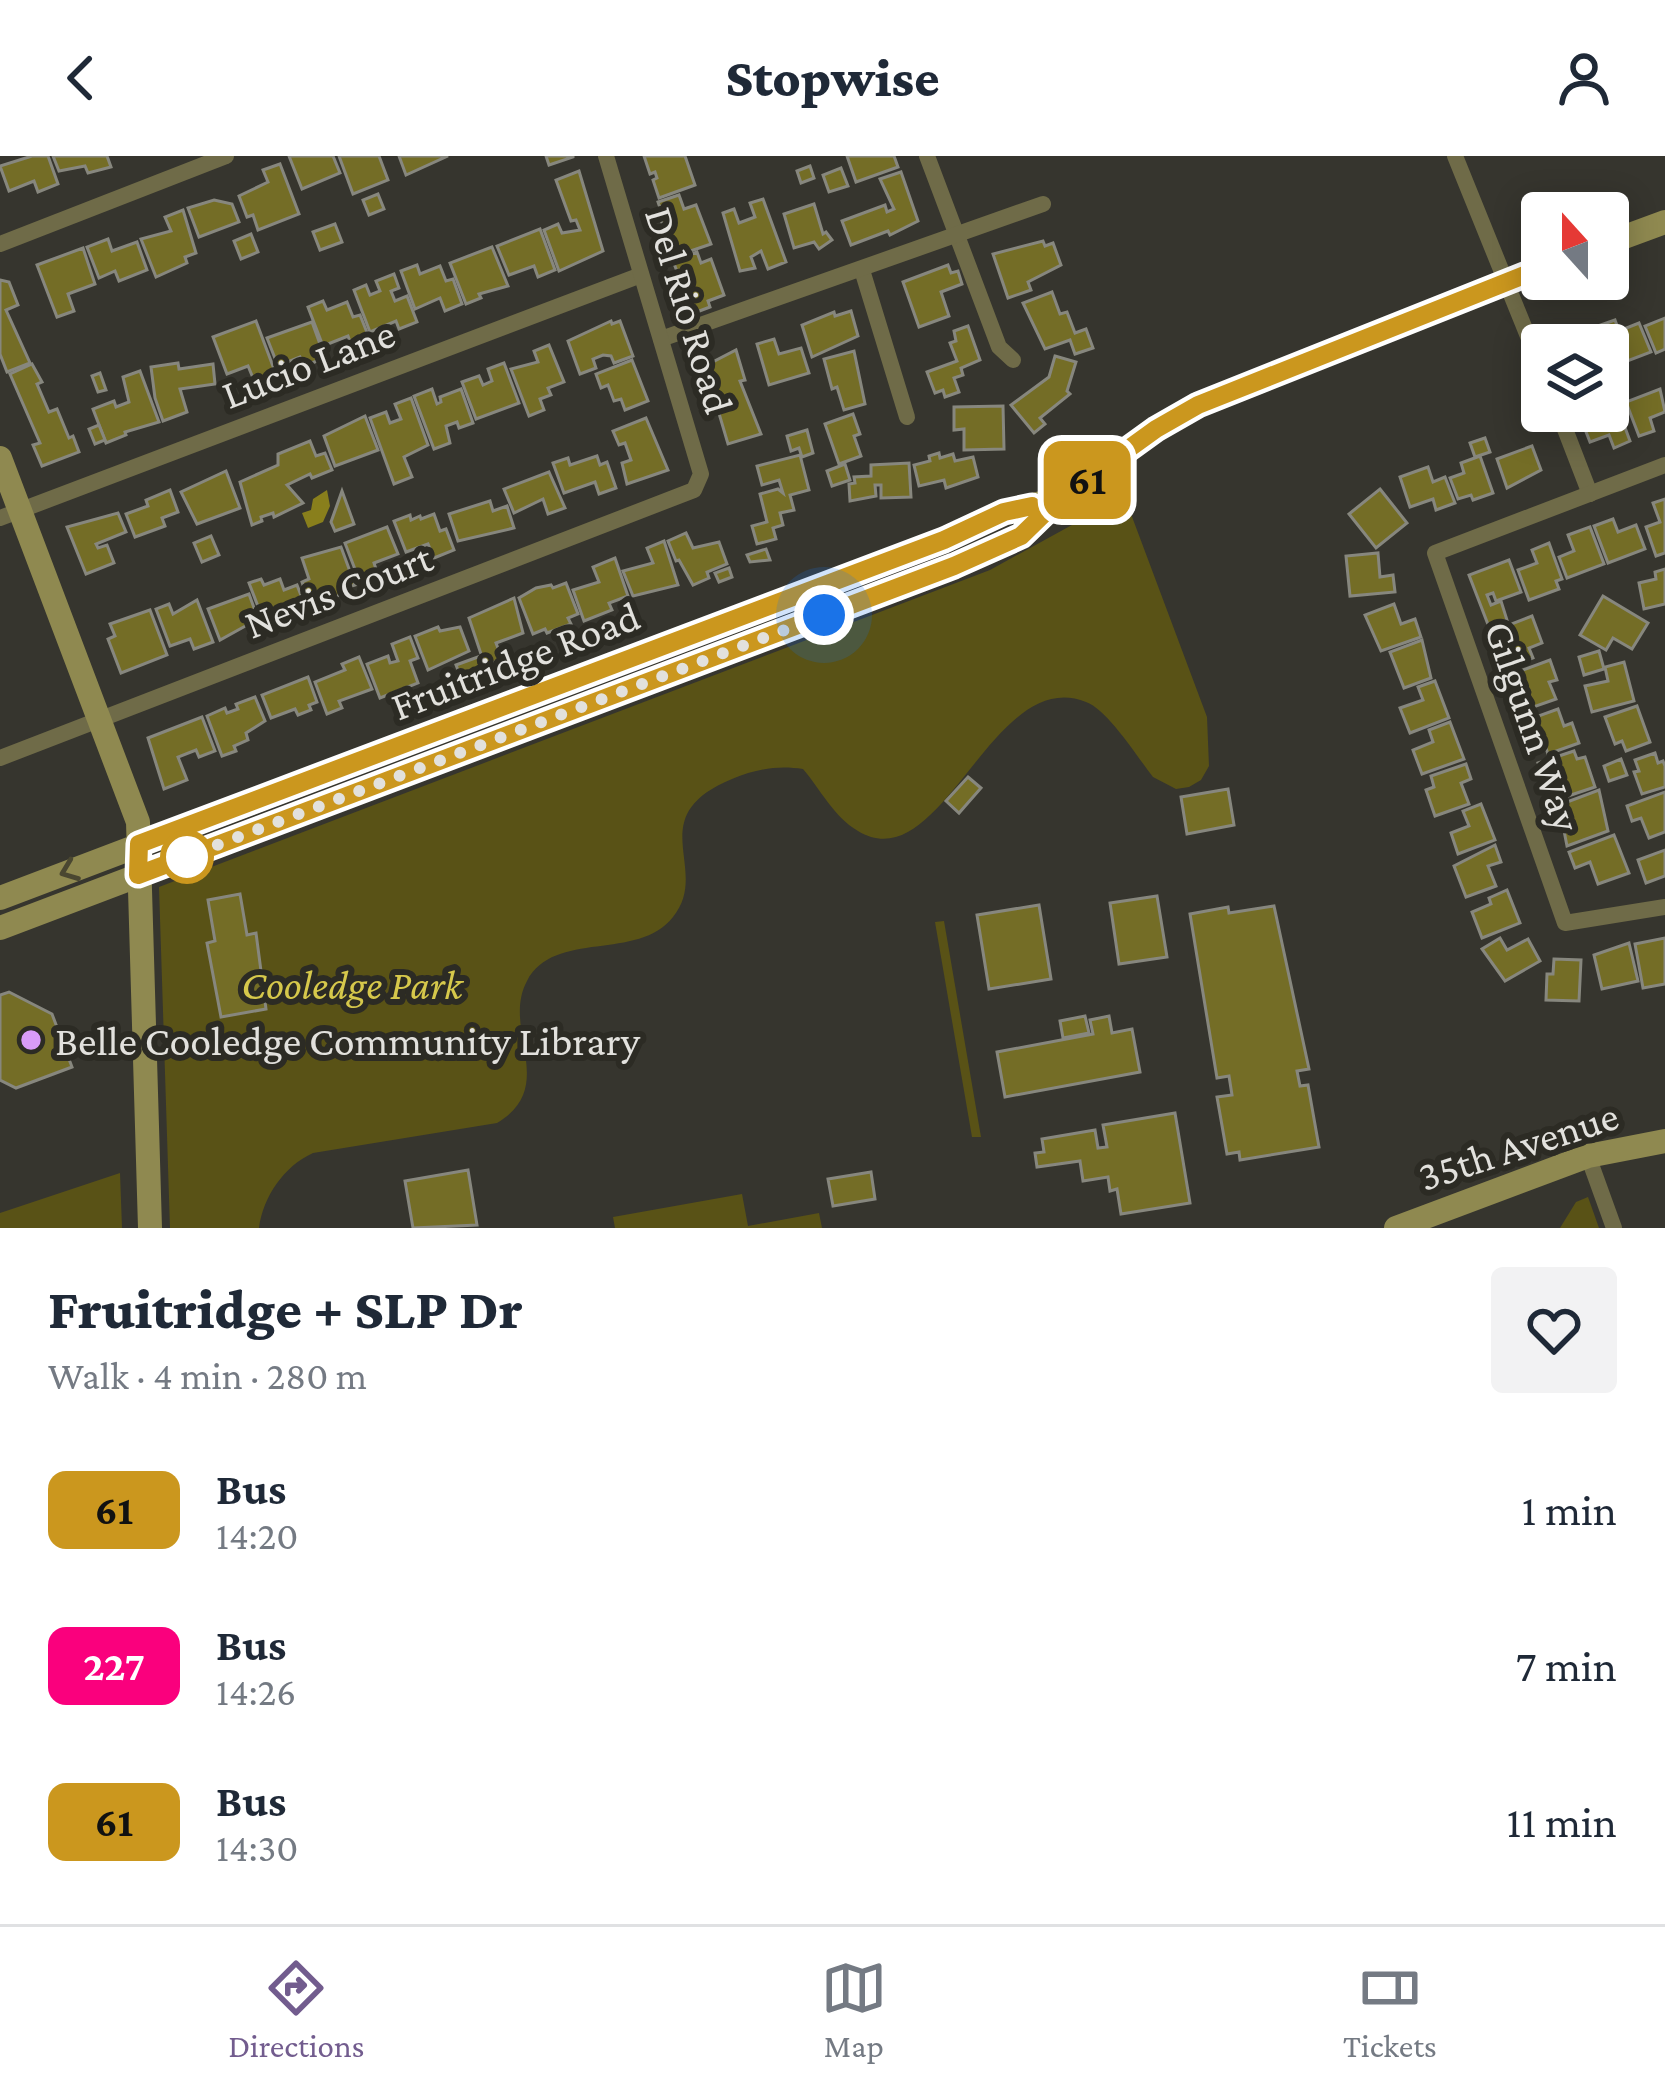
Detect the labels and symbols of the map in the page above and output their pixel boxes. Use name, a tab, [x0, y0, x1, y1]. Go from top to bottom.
north arrow	[1521, 192, 1629, 300]
street label: Del Rio Road	[636, 201, 743, 419]
street label: Lucio Lane	[215, 309, 401, 418]
line badge: 61	[1033, 441, 1141, 519]
street label: Nevis Court	[238, 533, 440, 648]
your location	[794, 585, 854, 645]
street label: Fruitridge Road	[384, 592, 646, 729]
street label: Gilgunn Way	[1476, 615, 1592, 838]
unlabelled marker	[162, 832, 212, 882]
one-way arrow	[60, 857, 81, 881]
park label: Cooledge Park	[241, 961, 464, 1008]
place label: Belle Cooledge Community Library	[55, 1017, 641, 1064]
marker: Belle Cooledge Community Library	[18, 1027, 44, 1053]
street label: 35th Avenue	[1412, 1091, 1624, 1200]

